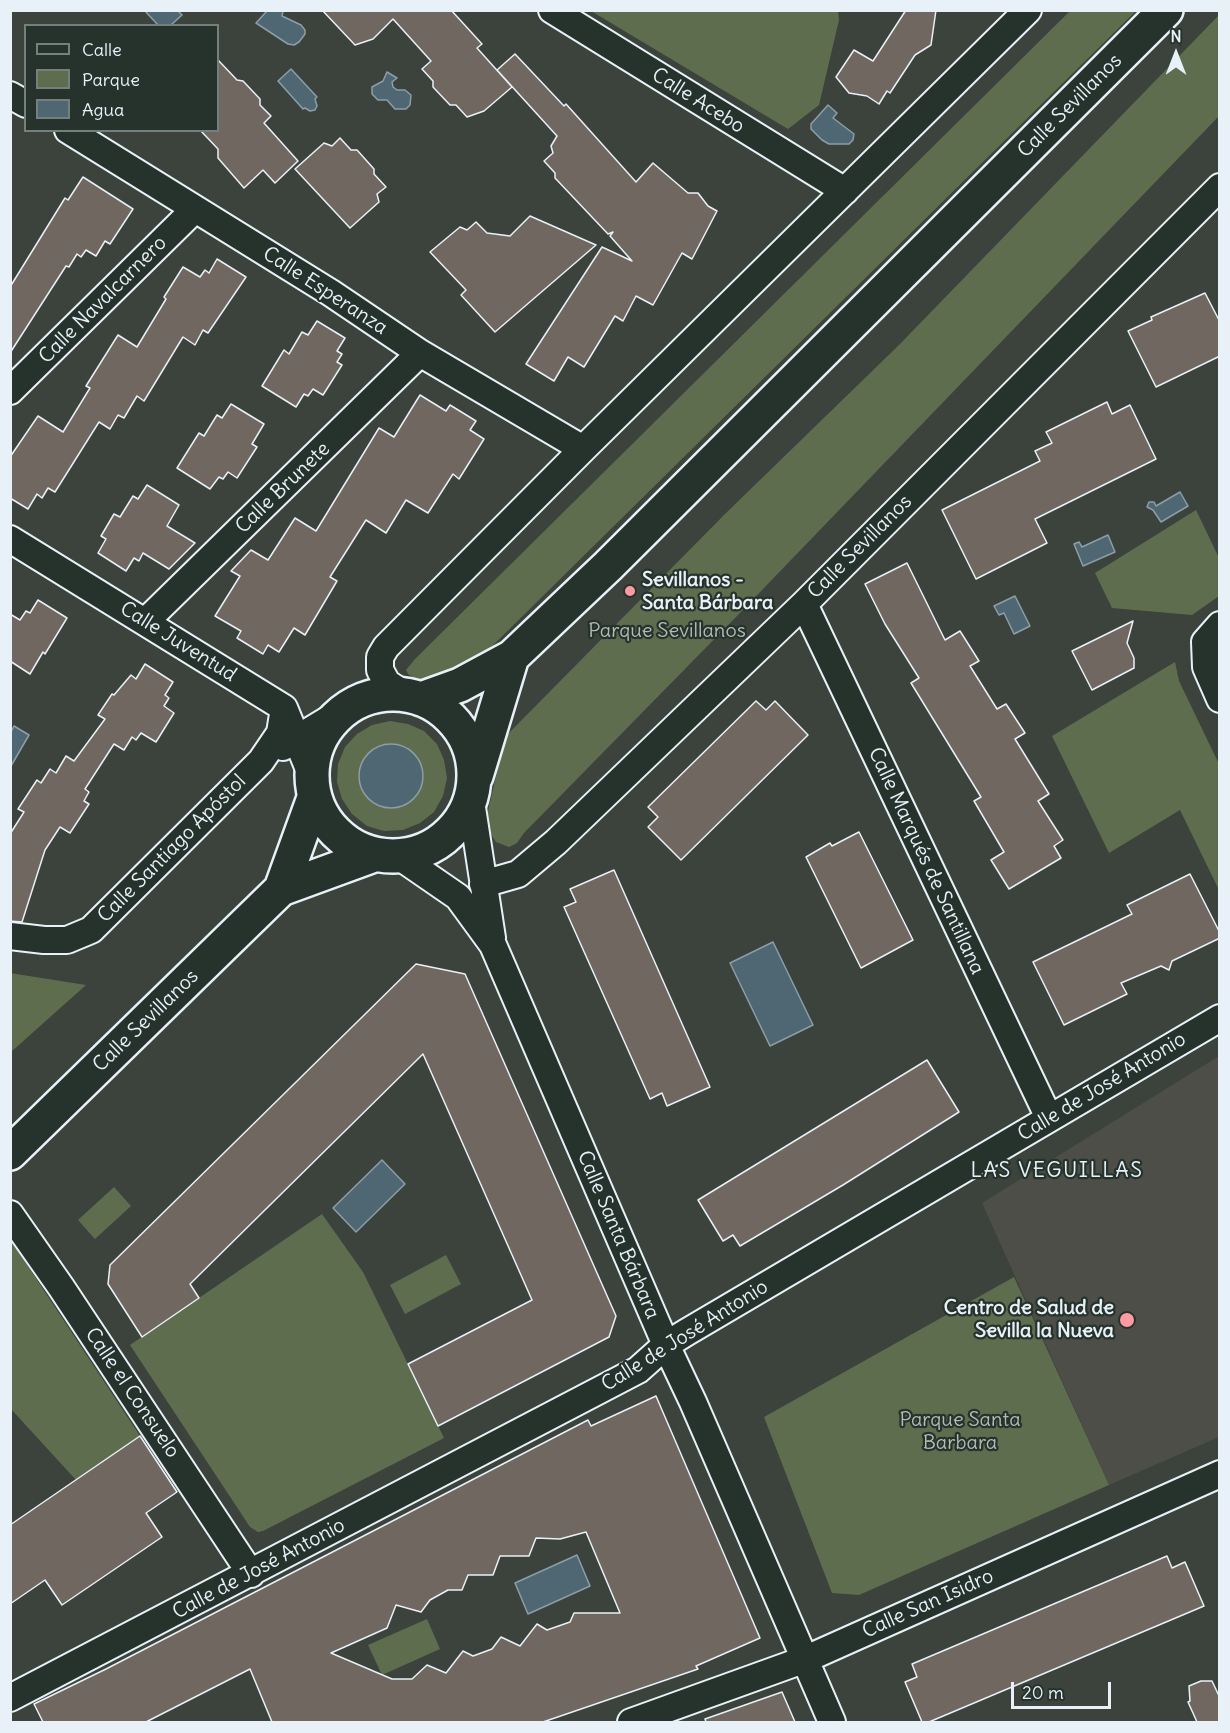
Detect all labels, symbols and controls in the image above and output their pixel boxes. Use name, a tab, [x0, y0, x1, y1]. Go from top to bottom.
legend	[24, 24, 219, 132]
north arrow	[1146, 24, 1206, 84]
text: N	[1170, 26, 1182, 46]
text: Calle	[82, 38, 122, 61]
street label: Calle Sevillanos	[1013, 49, 1127, 163]
street label: Calle Acebo	[647, 63, 749, 139]
text: Parque	[82, 68, 140, 91]
text: Agua	[82, 98, 124, 121]
street label: Calle Navalcarnero	[34, 231, 172, 369]
street label: Calle Esperanza	[258, 242, 392, 340]
street label: Calle Brunete	[231, 437, 335, 539]
street label: Calle Sevillanos	[803, 490, 917, 604]
place label: Sevillanos - Santa Bárbara	[642, 568, 773, 615]
marker: Sevillanos - Santa Bárbara	[623, 584, 637, 598]
street label: Calle Juventud	[115, 597, 241, 687]
park label: Parque Sevillanos	[588, 619, 746, 643]
street label: Calle Marqués de Santillana	[863, 744, 989, 978]
street label: Calle Santiago Apóstol	[93, 770, 251, 928]
street label: Calle Sevillanos	[88, 965, 204, 1077]
street label: Calle de José Antonio	[1014, 1027, 1190, 1147]
street label: Calle Santa Bárbara	[572, 1147, 664, 1323]
district label: LAS VEGUILLAS	[971, 1158, 1143, 1184]
street label: Calle de José Antonio	[597, 1275, 773, 1397]
place label: Centro de Salud de Sevilla la Nueva	[944, 1296, 1114, 1343]
marker: Centro de Salud de Sevilla la Nueva	[1118, 1311, 1136, 1329]
street label: Calle el Consuelo	[80, 1323, 184, 1463]
park label: Parque Santa Barbara	[899, 1408, 1021, 1455]
street label: Calle de José Antonio	[169, 1513, 349, 1625]
street label: Calle San Isidro	[859, 1564, 997, 1644]
scale bar	[1014, 1670, 1114, 1708]
text: 20 m	[1022, 1681, 1064, 1704]

